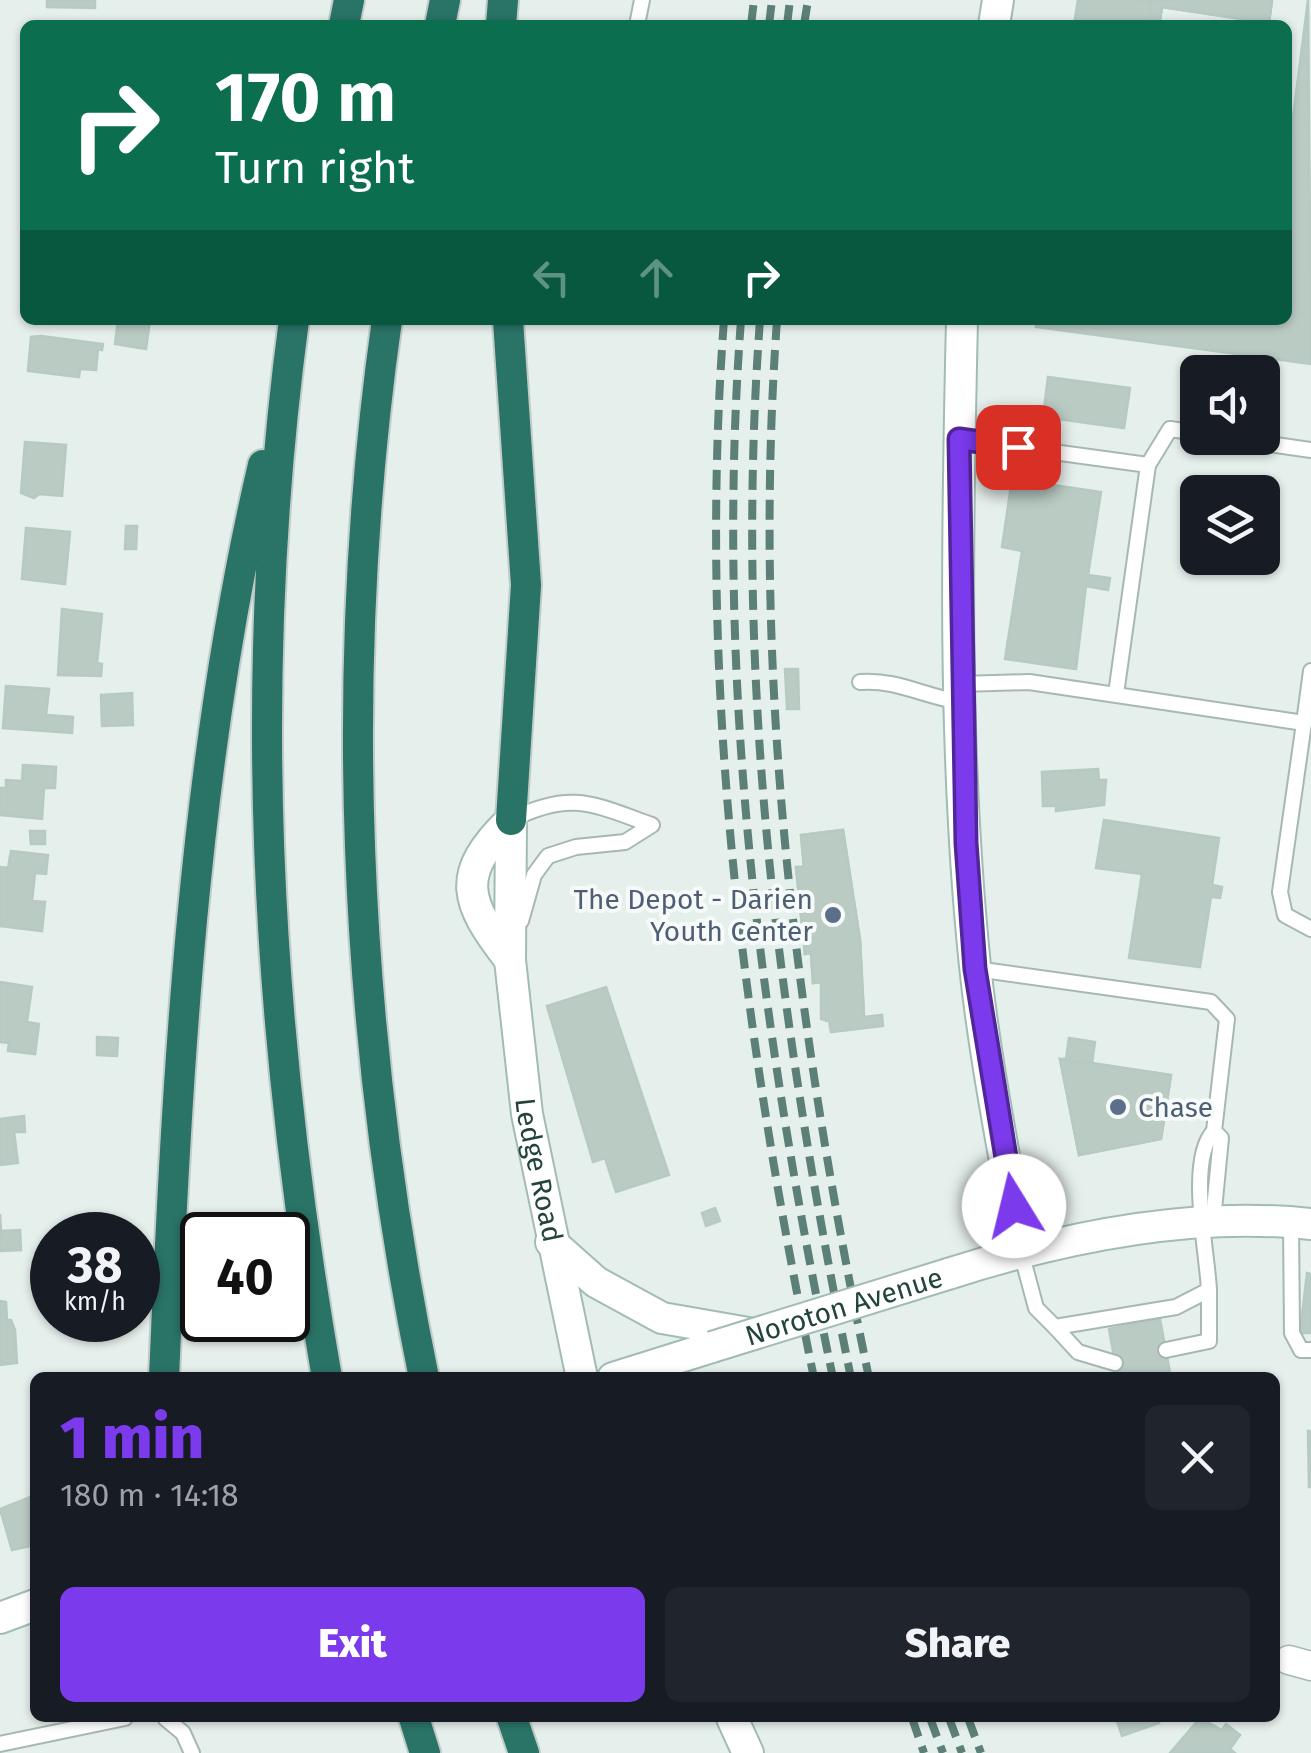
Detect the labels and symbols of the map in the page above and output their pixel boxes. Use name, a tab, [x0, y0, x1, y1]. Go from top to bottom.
pin	[976, 405, 1061, 490]
place label: The Depot - Darien Youth Center	[574, 883, 813, 948]
marker: The Depot - Darien Youth Center	[822, 904, 844, 926]
place label: Chase	[1138, 1091, 1213, 1124]
street label: Ledge Road	[508, 1096, 569, 1245]
marker: Chase	[1107, 1096, 1129, 1118]
position arrow	[962, 1154, 1066, 1258]
speed limit sign: 40	[180, 1212, 310, 1342]
street label: Noroton Avenue	[741, 1261, 947, 1353]

